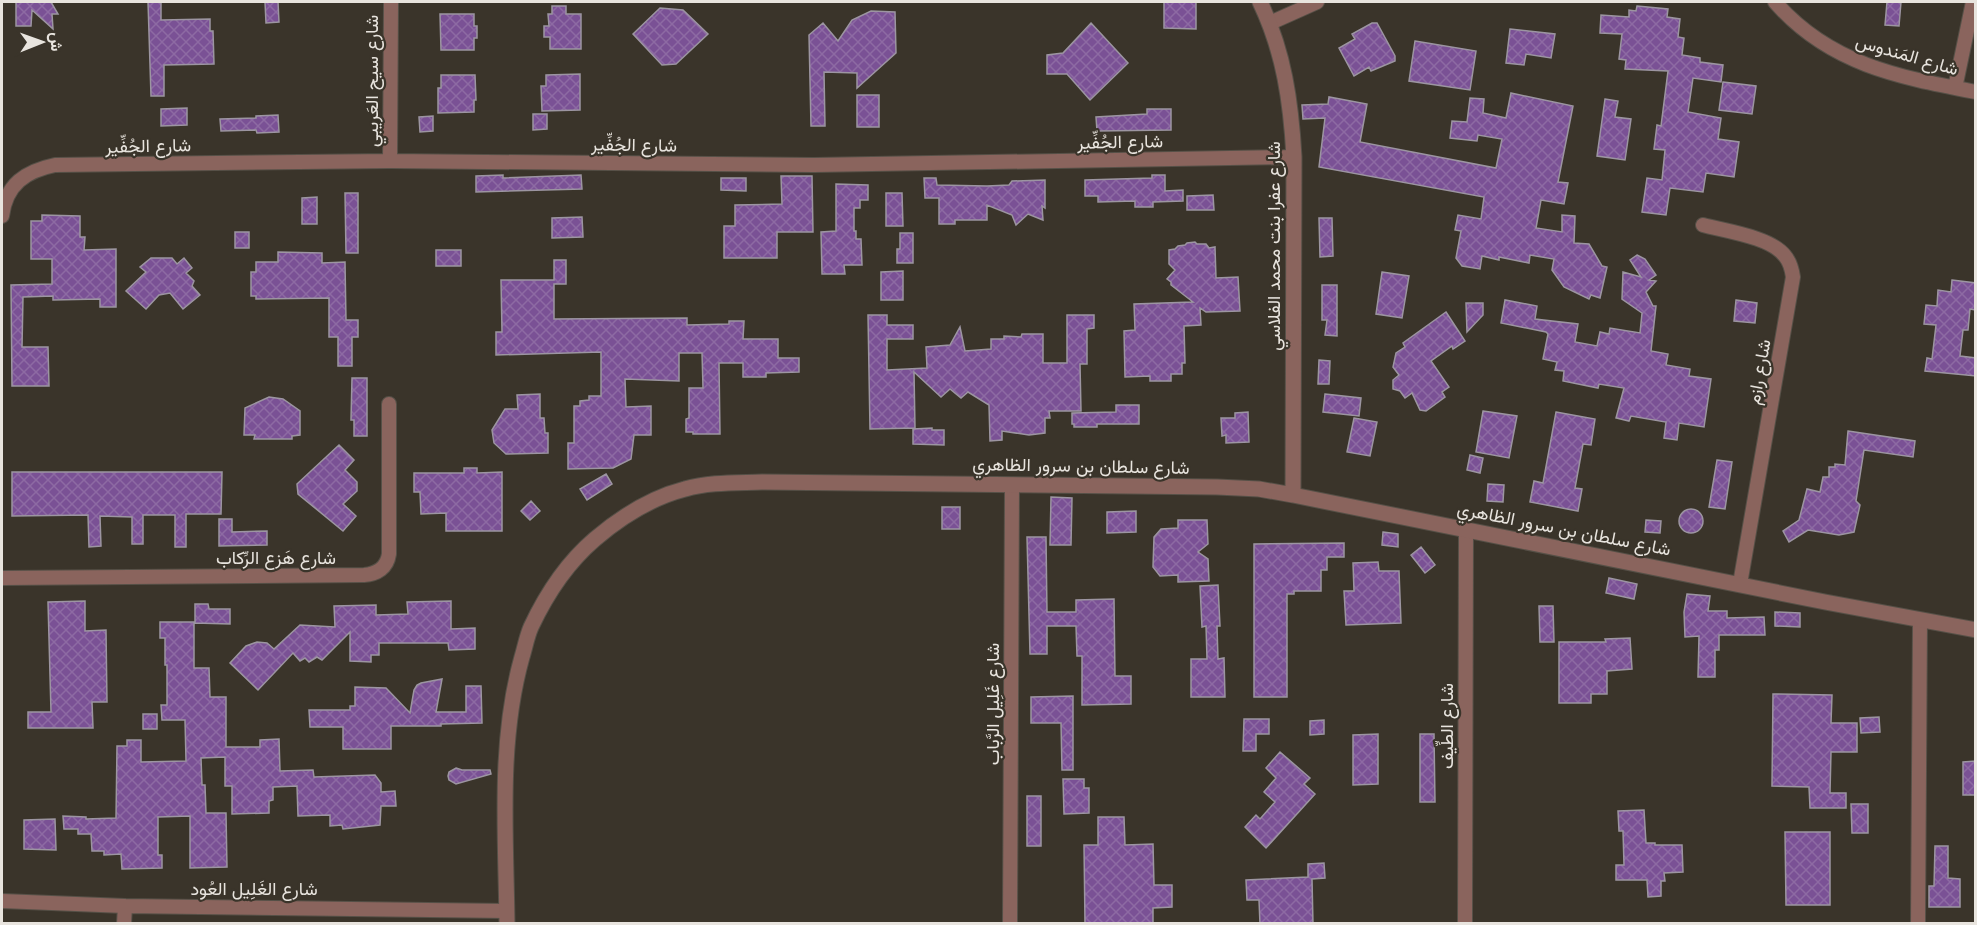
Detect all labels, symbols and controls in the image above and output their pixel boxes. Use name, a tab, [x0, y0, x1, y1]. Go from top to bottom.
north arrow	[12, 12, 72, 72]
street label: شارع سيح العَريبي	[361, 15, 387, 147]
street label: شارع المَندوس	[1853, 30, 1961, 81]
text: ش	[47, 32, 67, 52]
street label: شارع الجُفِّير	[1076, 129, 1163, 155]
street label: شارع الجُفِّير	[590, 132, 677, 158]
street label: شارع الجُفِّير	[104, 133, 191, 159]
street label: شارع عفرا بنت محمد الفلاسي	[1263, 141, 1289, 351]
street label: شارع رازم	[1742, 338, 1777, 407]
street label: شارع سلطان بن سرور الظاهري	[972, 453, 1190, 483]
street label: شارع سلطان بن سرور الظاهري	[1455, 497, 1673, 564]
street label: شارع هَزع الرِّكاب	[216, 547, 336, 570]
street label: شارع غَلِيل الرَّباب	[982, 643, 1005, 765]
street label: شارع الطِّيف	[1434, 683, 1459, 769]
street label: شارع الغَلِيل العُود	[190, 878, 318, 901]

